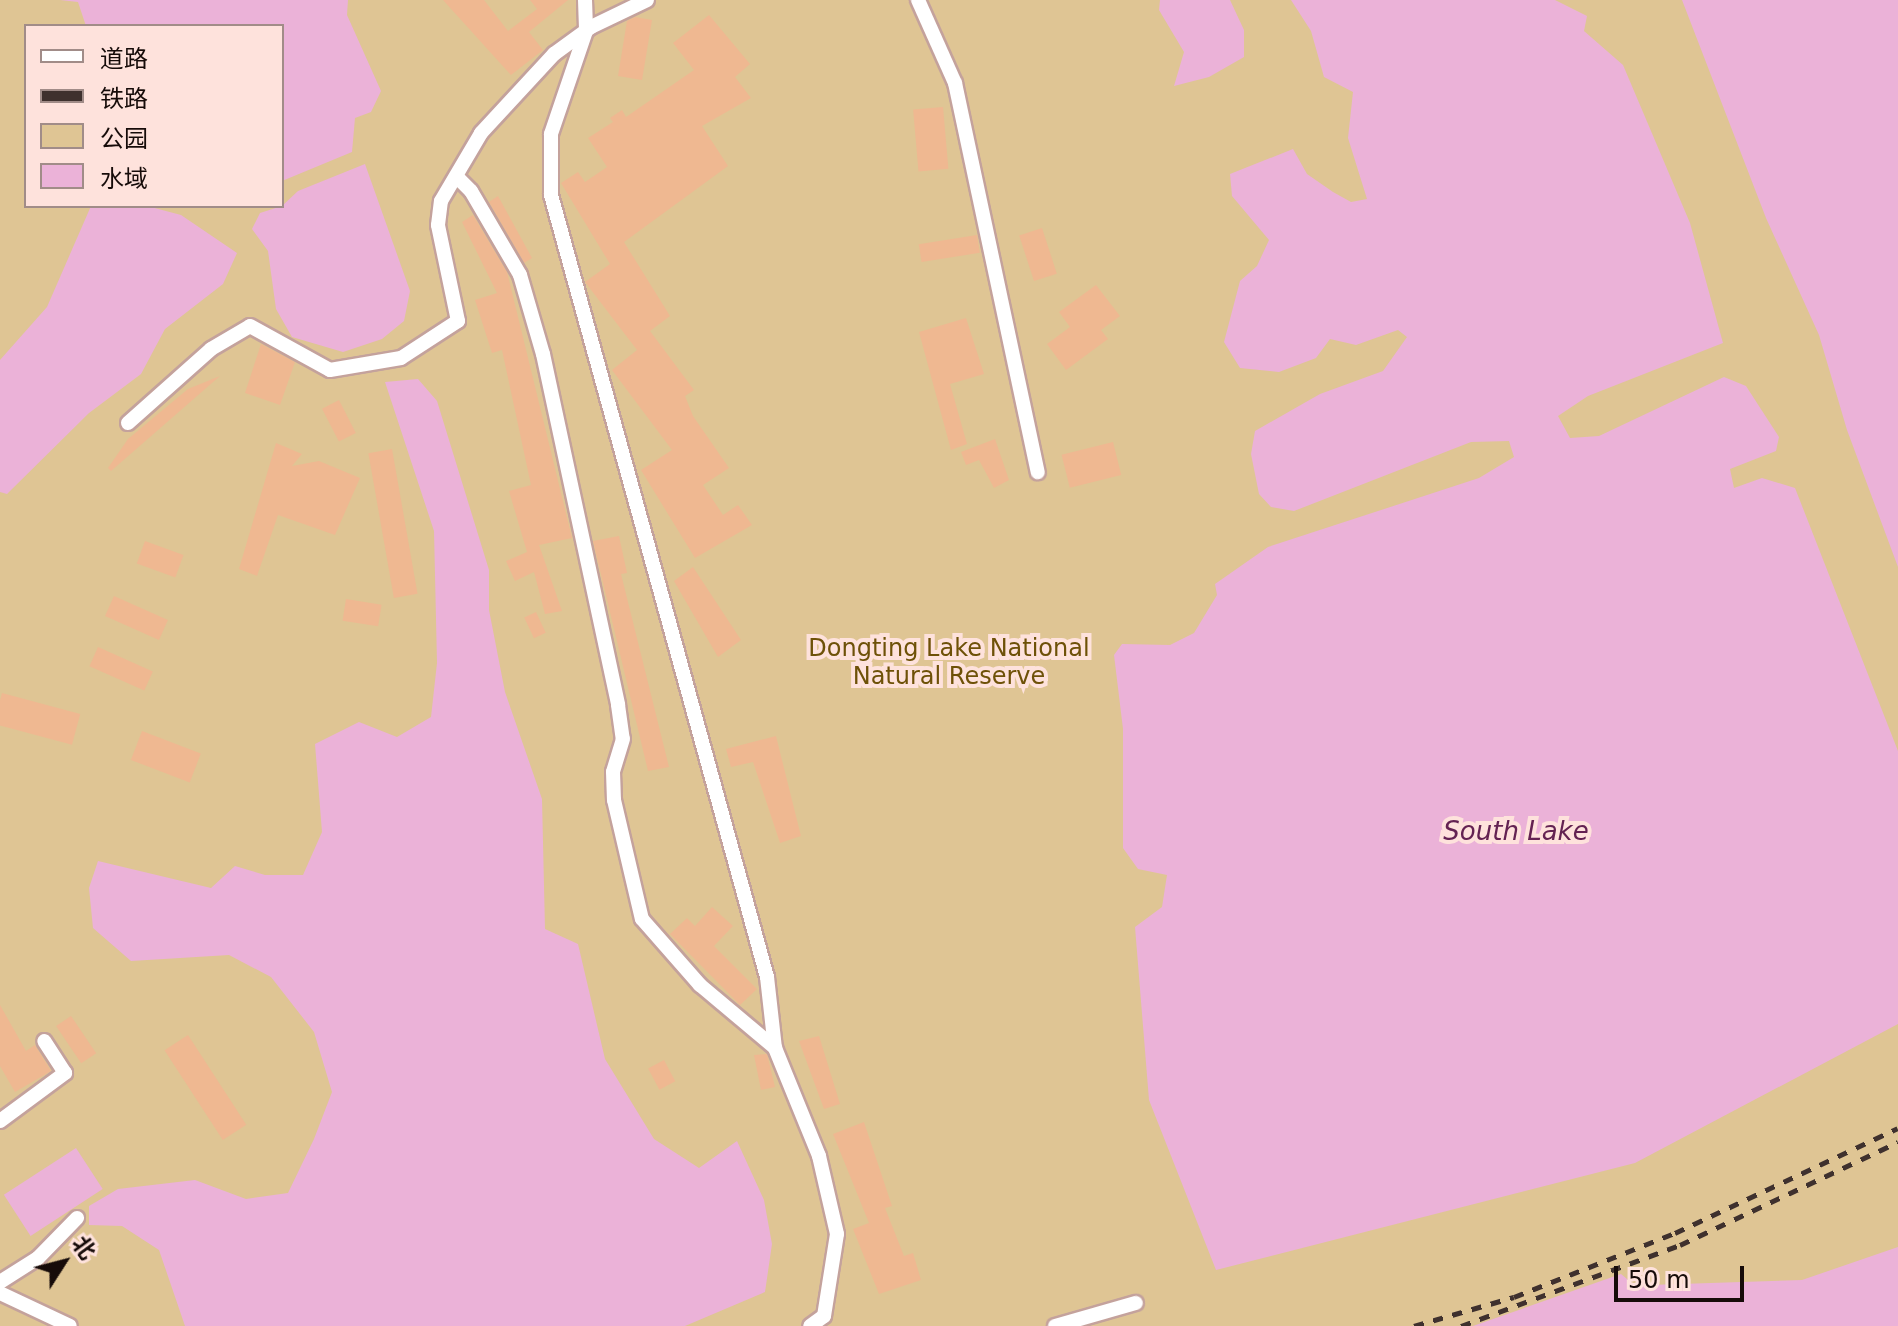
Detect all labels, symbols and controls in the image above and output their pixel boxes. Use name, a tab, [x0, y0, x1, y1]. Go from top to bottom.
legend	[24, 24, 284, 208]
text: 道路	[100, 45, 148, 73]
text: 铁路	[100, 85, 148, 113]
text: 公园	[100, 125, 148, 153]
text: 水域	[100, 165, 148, 193]
park label: Dongting Lake National Natural Reserve	[808, 635, 1090, 691]
water label: South Lake	[1443, 816, 1589, 848]
north arrow	[24, 1222, 104, 1302]
text: 北	[67, 1231, 100, 1264]
scale bar	[1618, 1250, 1748, 1300]
text: 50 m	[1628, 1266, 1690, 1294]

